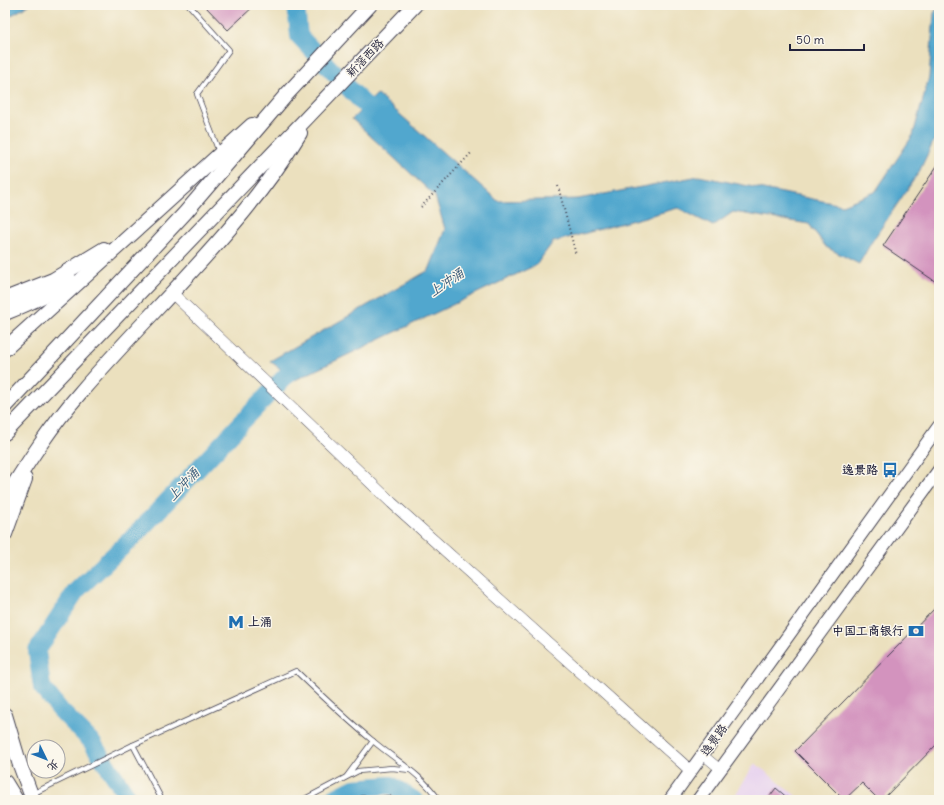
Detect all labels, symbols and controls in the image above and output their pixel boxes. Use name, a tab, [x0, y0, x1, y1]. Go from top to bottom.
scale bar	[790, 26, 864, 52]
text: 50 m	[796, 32, 825, 47]
street label: 新滘西路	[343, 35, 387, 80]
water label: 上冲涌	[425, 264, 468, 300]
bus stop icon: 逸景路	[881, 461, 899, 479]
place label: 逸景路	[842, 462, 878, 477]
water label: 上冲涌	[164, 464, 204, 504]
metro station icon: 上涌	[227, 613, 245, 631]
place label: 上涌	[248, 614, 272, 629]
bank icon: 中国工商银行	[907, 622, 925, 640]
place label: 中国工商银行	[832, 623, 904, 638]
street label: 逸景路	[697, 721, 730, 759]
north arrow	[26, 739, 66, 779]
text: 北	[44, 757, 62, 775]

